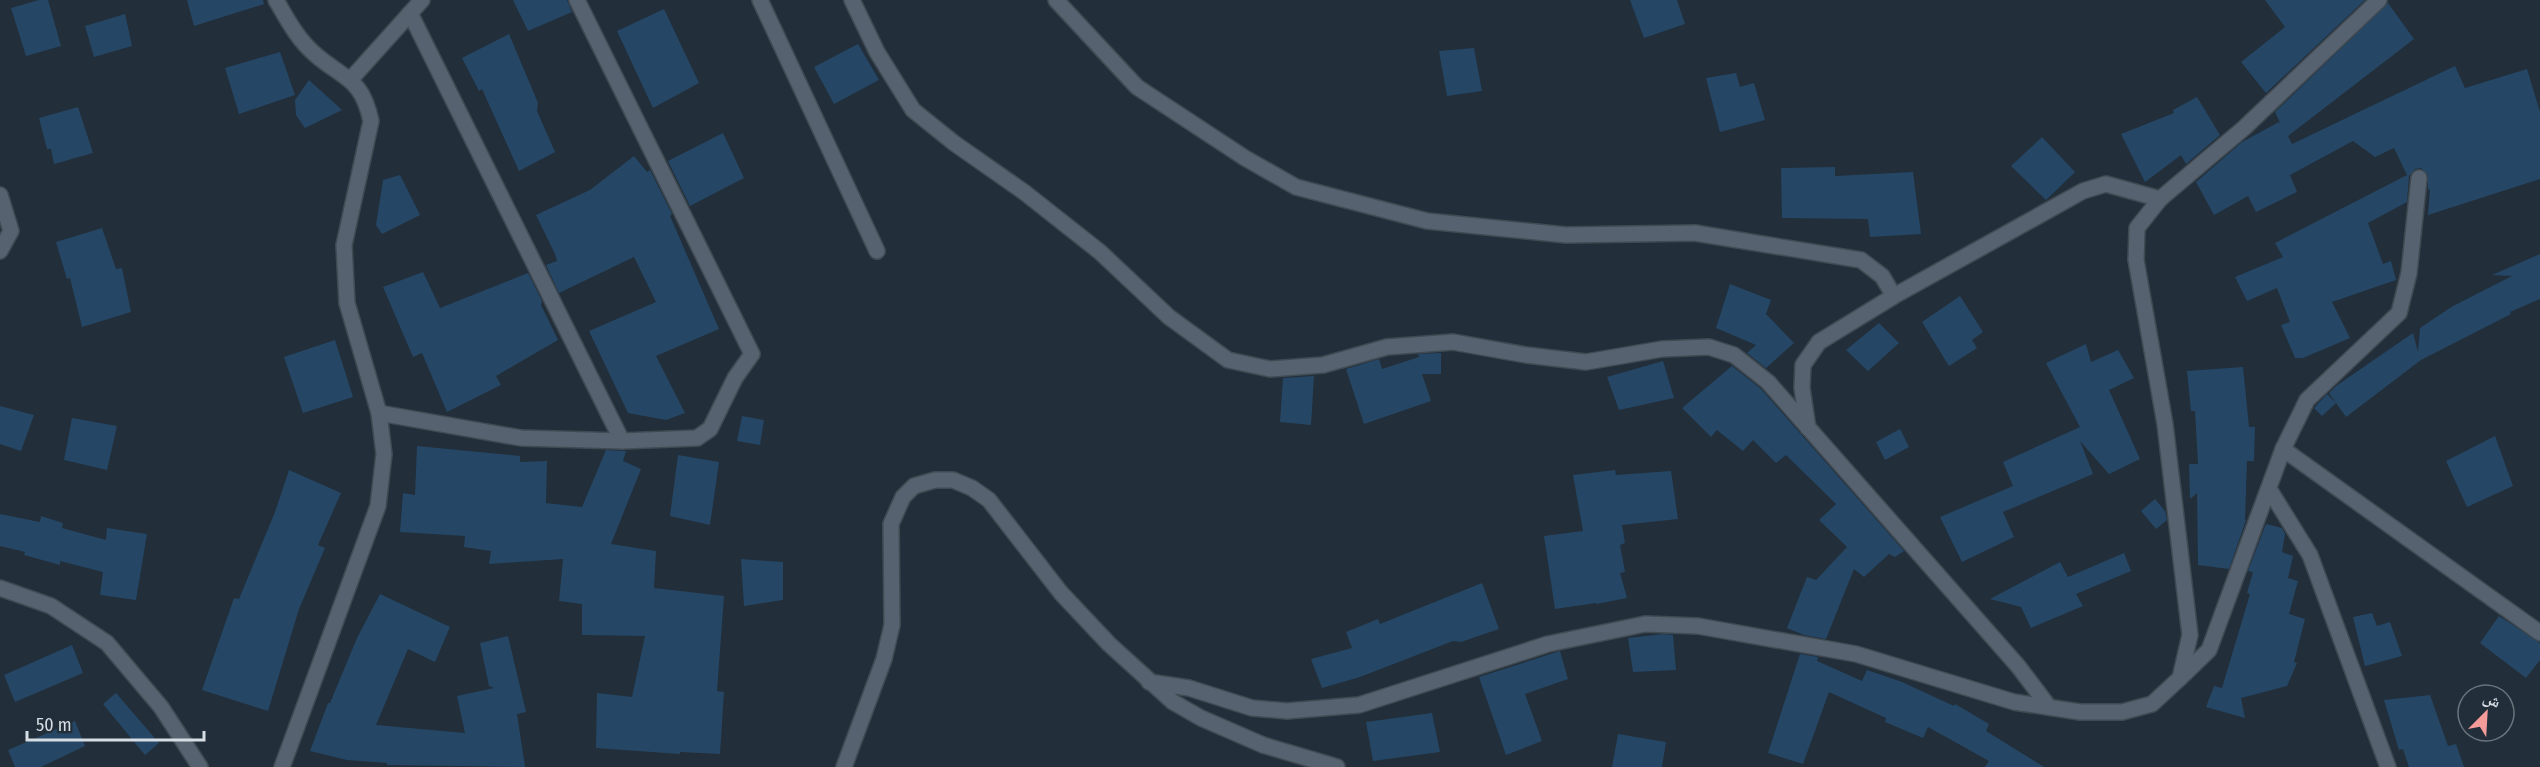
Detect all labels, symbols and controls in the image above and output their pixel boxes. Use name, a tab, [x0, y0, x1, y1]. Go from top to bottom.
north arrow	[2456, 683, 2516, 743]
text: ش	[2480, 688, 2504, 712]
scale bar	[27, 704, 204, 742]
text: 50 m	[36, 714, 72, 736]

